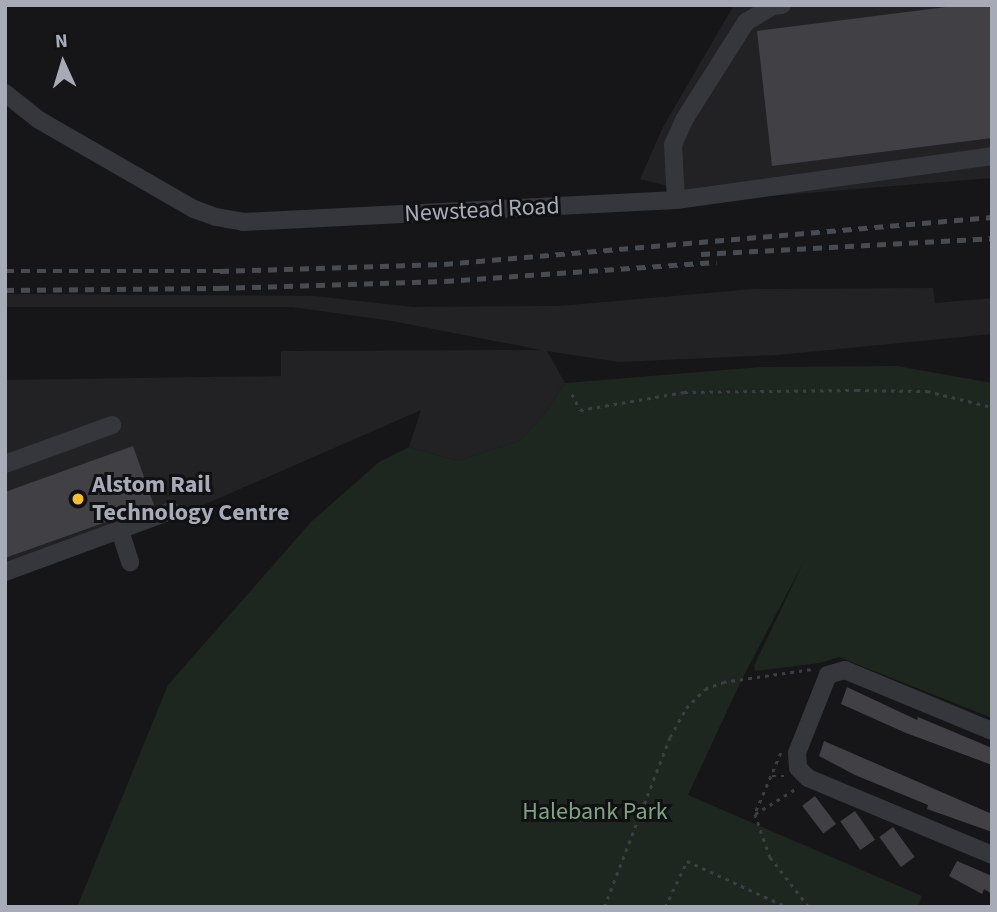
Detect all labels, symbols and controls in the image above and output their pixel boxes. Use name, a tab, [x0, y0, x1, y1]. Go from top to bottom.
north arrow	[28, 28, 98, 98]
text: N	[54, 28, 69, 55]
street label: Newstead Road	[404, 192, 560, 228]
place label: Alstom Rail Technology Centre	[92, 471, 289, 527]
marker: Alstom Rail Technology Centre	[70, 491, 86, 507]
park label: Halebank Park	[522, 798, 668, 826]

